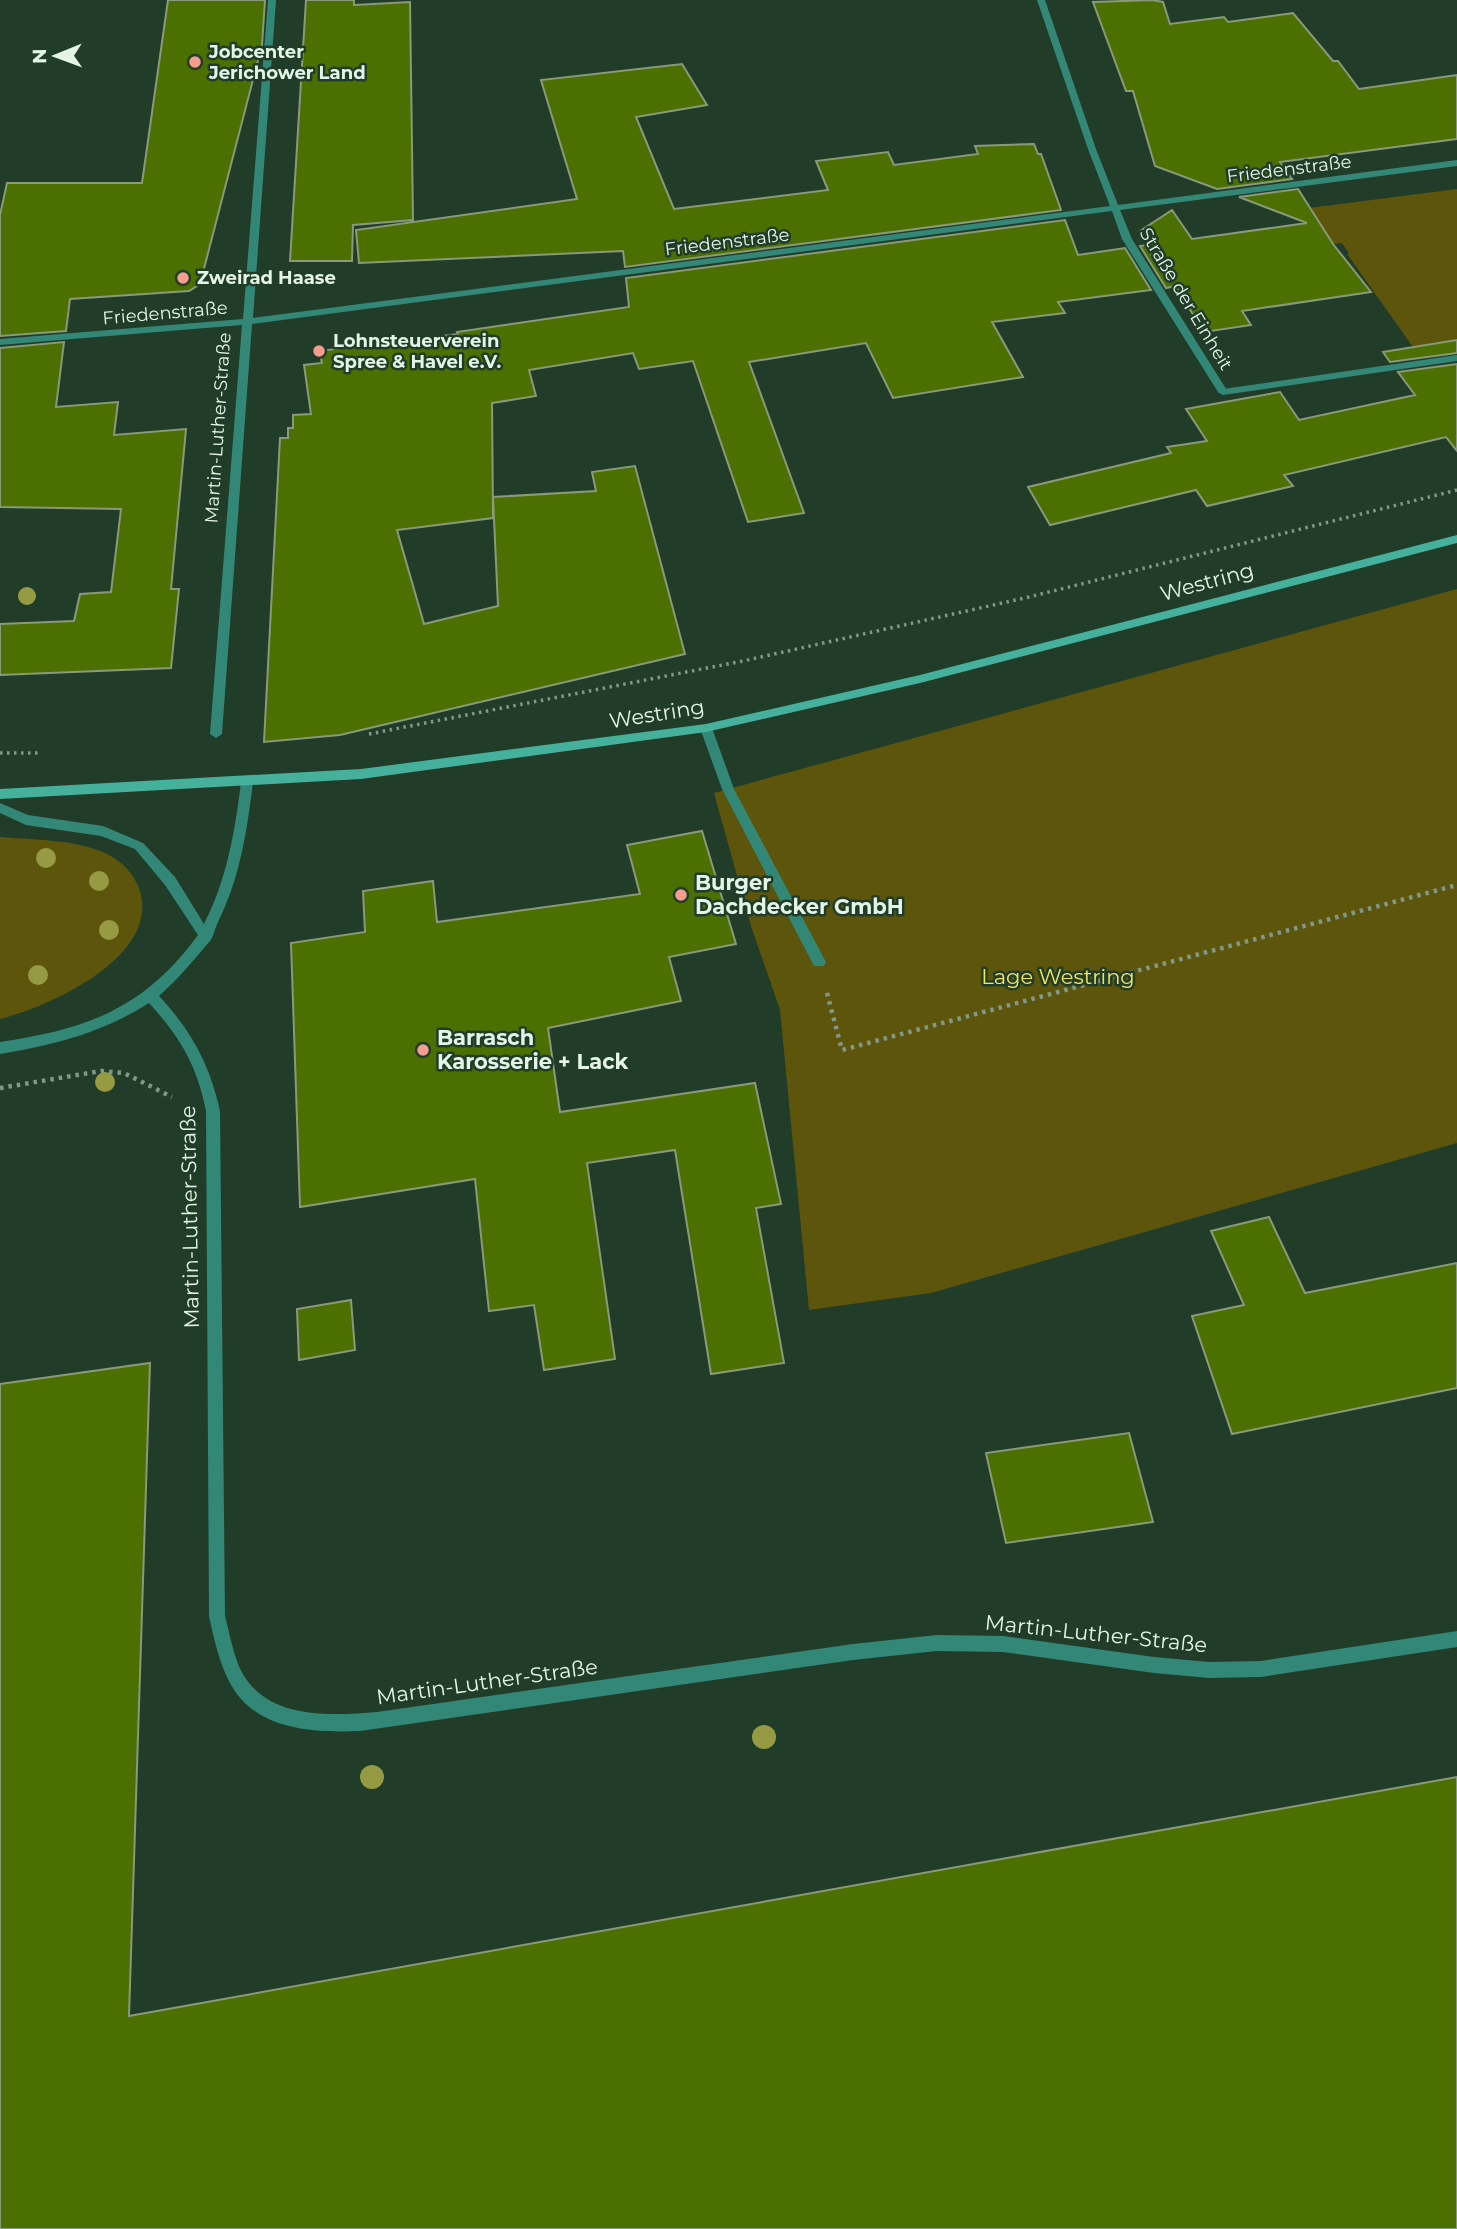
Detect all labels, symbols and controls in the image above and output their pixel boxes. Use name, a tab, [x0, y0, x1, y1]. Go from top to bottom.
north arrow	[21, 21, 91, 91]
place label: Jobcenter Jerichower Land	[208, 41, 366, 84]
text: N	[28, 48, 51, 64]
marker: Jobcenter Jerichower Land	[187, 54, 203, 70]
street label: Friedenstraße	[1225, 150, 1353, 188]
street label: Friedenstraße	[663, 223, 791, 261]
street label: Straße der Einheit	[1135, 224, 1237, 374]
place label: Zweirad Haase	[197, 267, 336, 289]
marker: Zweirad Haase	[175, 270, 191, 286]
street label: Friedenstraße	[102, 297, 229, 329]
place label: Lohnsteuerverein Spree & Havel e.V.	[333, 330, 501, 373]
street label: Martin-Luther-Straße	[200, 332, 236, 524]
marker: Lohnsteuerverein Spree & Havel e.V.	[311, 343, 327, 359]
street label: Westring	[1157, 557, 1257, 606]
street label: Westring	[607, 694, 706, 733]
place label: Burger Dachdecker GmbH	[695, 870, 904, 919]
marker: Burger Dachdecker GmbH	[673, 887, 689, 903]
park label: Lage Westring	[981, 964, 1135, 989]
place label: Barrasch Karosserie + Lack	[437, 1025, 629, 1074]
marker: Barrasch Karosserie + Lack	[415, 1042, 431, 1058]
street label: Martin-Luther-Straße	[175, 1105, 204, 1329]
street label: Martin-Luther-Straße	[984, 1609, 1208, 1658]
street label: Martin-Luther-Straße	[375, 1654, 599, 1709]

